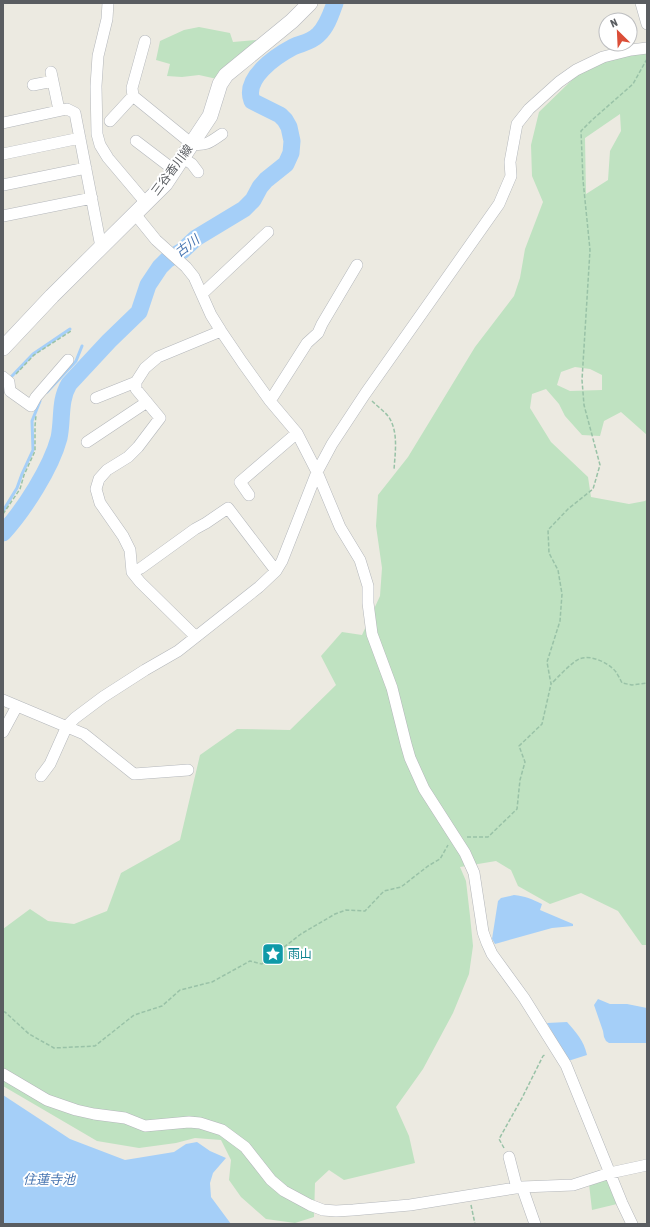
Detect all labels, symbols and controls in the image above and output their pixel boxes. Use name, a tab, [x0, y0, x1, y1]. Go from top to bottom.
north arrow	[598, 12, 638, 52]
text: N	[609, 16, 619, 30]
street label: 三谷香川線	[148, 142, 196, 198]
water label: 古川	[172, 231, 203, 260]
place icon: 雨山	[260, 941, 286, 967]
place label: 雨山	[288, 947, 312, 961]
water label: 住蓮寺池	[23, 1172, 77, 1187]

